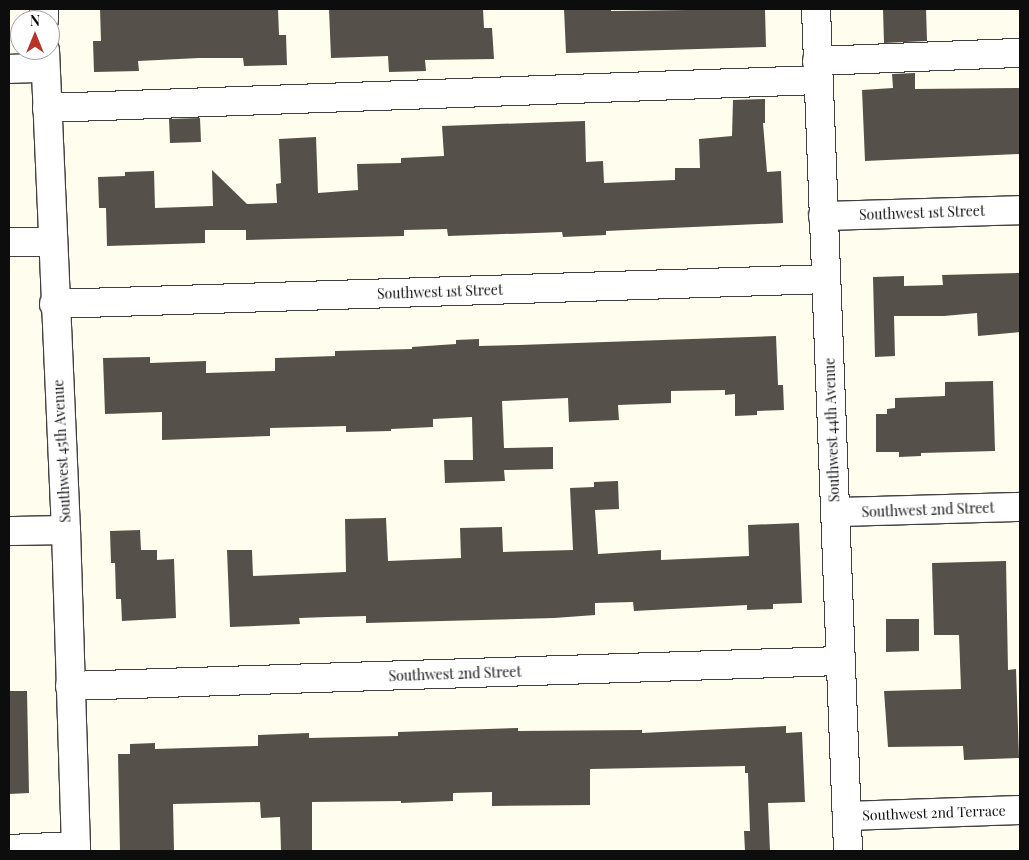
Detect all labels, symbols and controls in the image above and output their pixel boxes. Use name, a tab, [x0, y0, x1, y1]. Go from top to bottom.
north arrow	[10, 10, 60, 60]
text: N	[30, 11, 40, 30]
street label: Southwest 1st Street	[859, 202, 985, 224]
street label: Southwest 1st Street	[377, 281, 503, 303]
street label: Southwest 44th Avenue	[821, 357, 843, 503]
street label: Southwest 45th Avenue	[50, 378, 74, 524]
street label: Southwest 2nd Street	[861, 499, 995, 521]
street label: Southwest 2nd Street	[388, 663, 522, 685]
street label: Southwest 2nd Terrace	[862, 802, 1006, 824]

